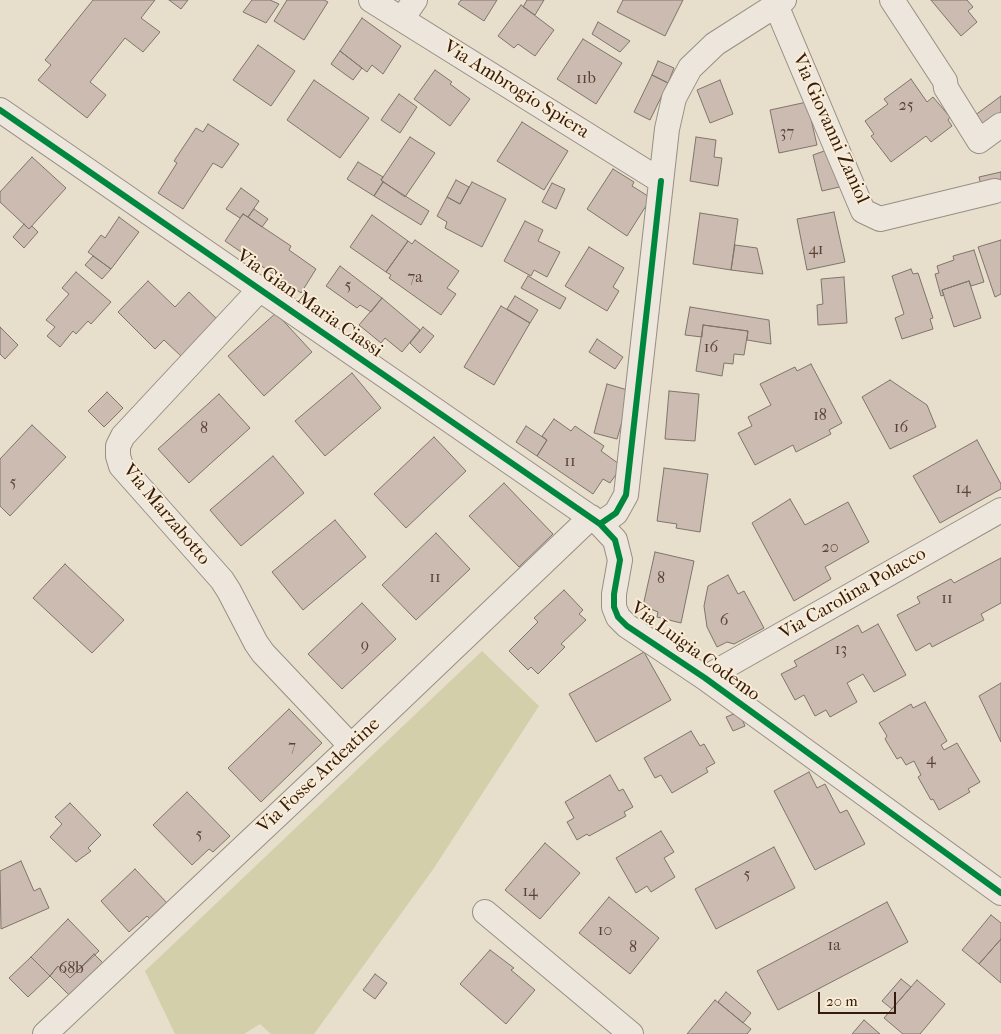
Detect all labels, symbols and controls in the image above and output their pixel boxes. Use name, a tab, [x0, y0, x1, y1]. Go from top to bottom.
street label: Via Ambrogio Spiera	[439, 36, 593, 144]
street label: Via Giovanni Zaniol	[787, 50, 873, 208]
house number: 11b	[576, 69, 596, 89]
house number: 25	[898, 96, 914, 116]
house number: 37	[780, 123, 794, 143]
house number: 41	[808, 240, 824, 260]
street label: Via Gian Maria Ciassi	[232, 245, 386, 363]
house number: 7a	[407, 268, 423, 288]
house number: 5	[345, 276, 351, 296]
house number: 16	[704, 338, 718, 358]
house number: 18	[813, 406, 827, 426]
house number: 16	[894, 418, 908, 438]
house number: 8	[200, 419, 208, 439]
house number: 11	[564, 452, 576, 472]
street label: Via Marzabotto	[117, 460, 215, 570]
house number: 5	[10, 473, 16, 493]
house number: 14	[955, 479, 971, 499]
house number: 20	[821, 538, 839, 558]
street label: Via Carolina Polacco	[776, 543, 930, 645]
house number: 11	[429, 568, 441, 588]
house number: 8	[657, 569, 665, 589]
house number: 11	[941, 589, 953, 609]
street label: Via Luigia Codemo	[626, 597, 764, 707]
house number: 6	[720, 611, 728, 631]
house number: 9	[361, 636, 369, 656]
house number: 13	[835, 640, 847, 660]
street label: Via Fosse Ardeatine	[253, 713, 385, 839]
house number: 7	[288, 737, 296, 757]
house number: 4	[926, 750, 936, 770]
house number: 5	[196, 825, 202, 845]
house number: 5	[744, 865, 750, 885]
house number: 14	[522, 882, 538, 902]
house number: 10	[598, 921, 612, 941]
house number: 1a	[827, 936, 841, 956]
house number: 8	[629, 938, 637, 958]
house number: 68b	[58, 959, 84, 979]
scale bar	[821, 982, 898, 1014]
text: 20 m	[826, 992, 858, 1010]

